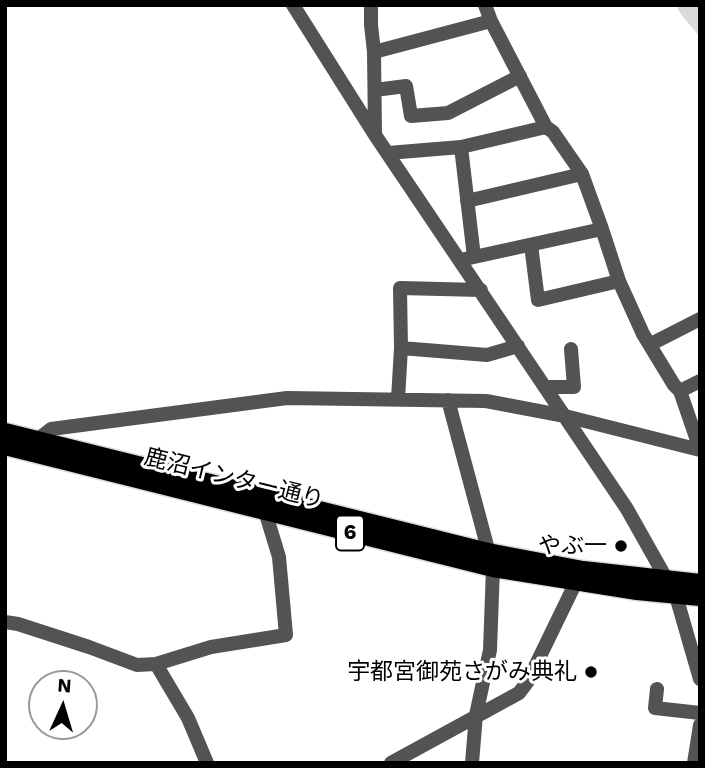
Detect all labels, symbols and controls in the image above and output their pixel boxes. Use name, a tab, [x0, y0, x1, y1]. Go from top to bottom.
street label: 鹿沼インター通り	[141, 443, 327, 515]
road number: 6	[336, 516, 364, 550]
place label: やぶ一	[538, 532, 607, 560]
marker: やぶ一	[613, 538, 629, 554]
place label: 宇都宮御苑さがみ典礼	[347, 658, 577, 686]
marker: 宇都宮御苑さがみ典礼	[583, 664, 599, 680]
north arrow	[28, 670, 98, 740]
text: N	[57, 674, 72, 698]

